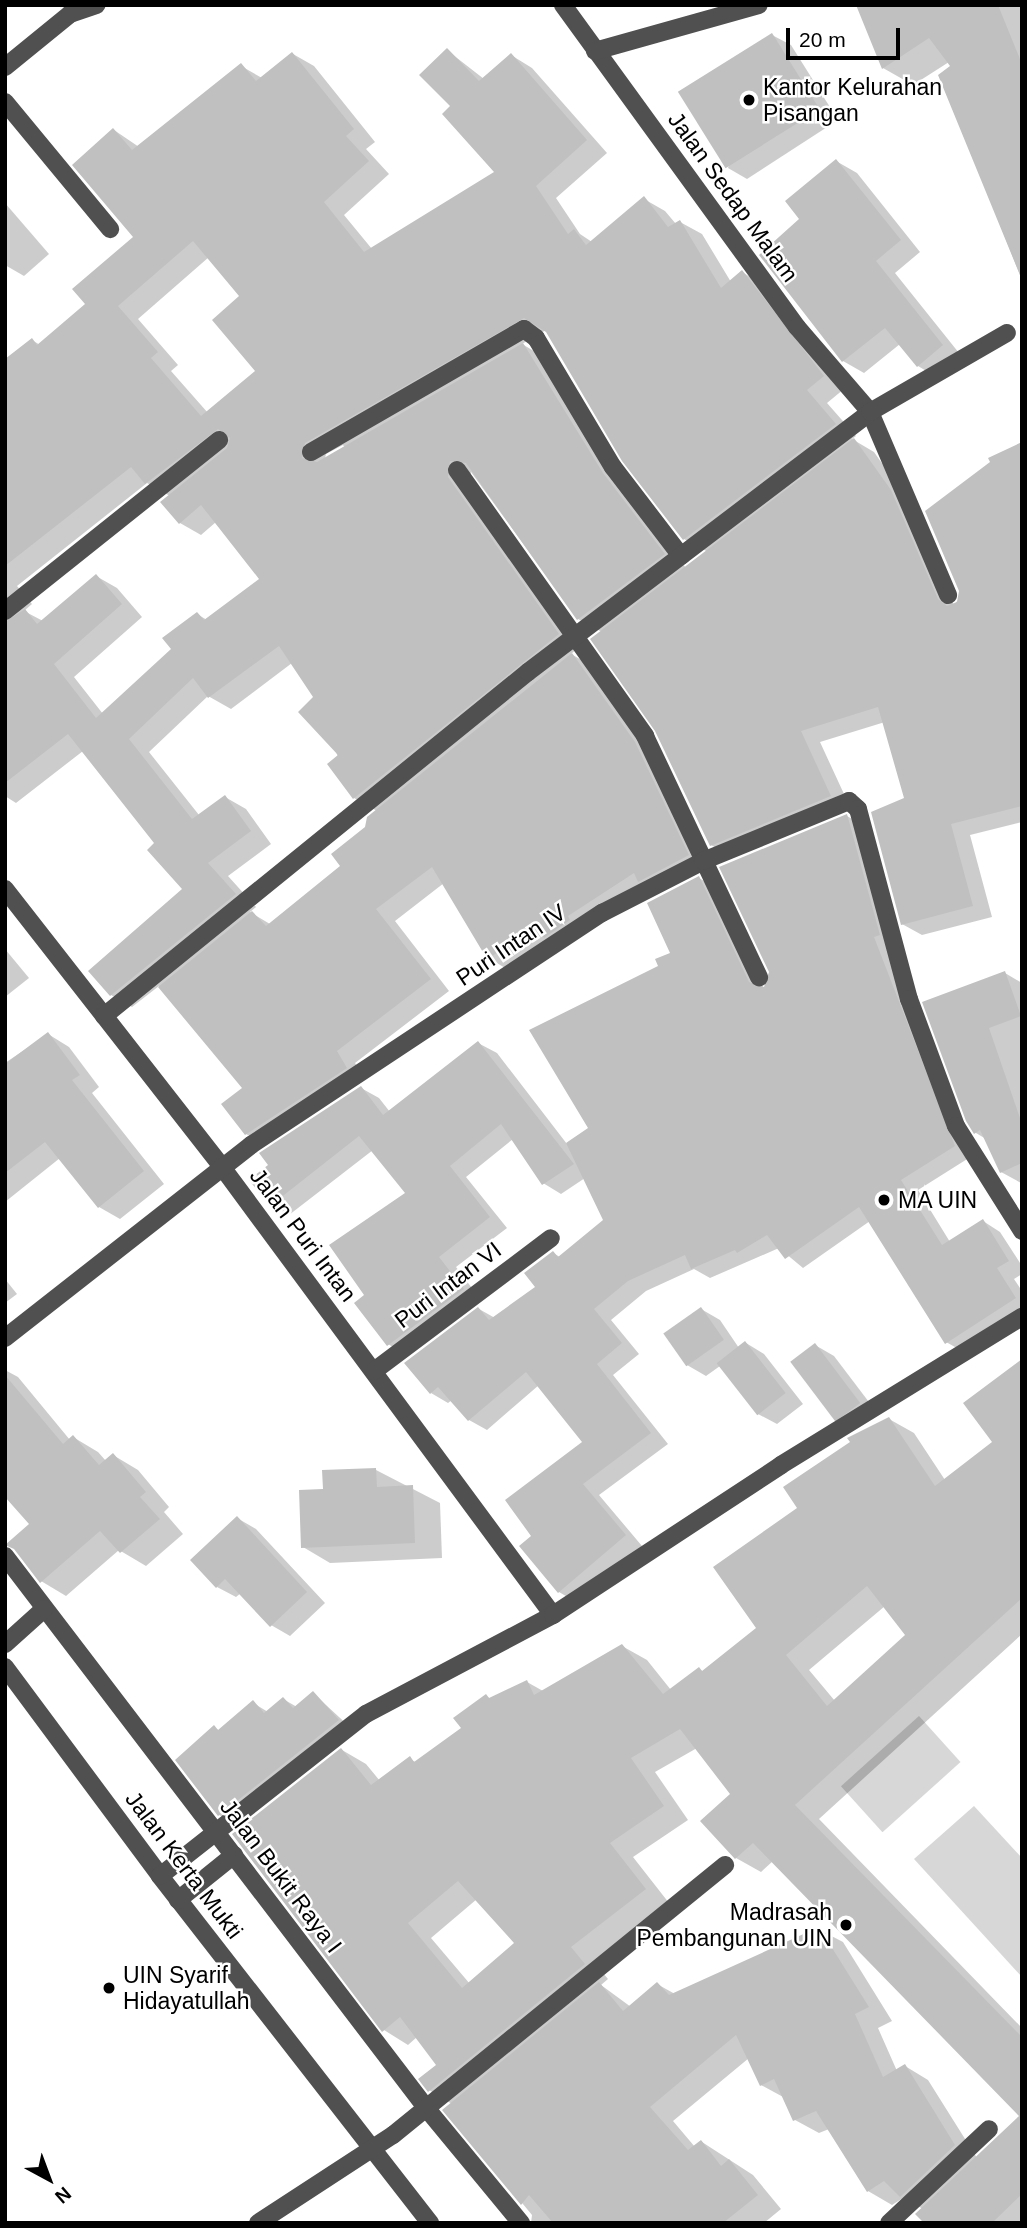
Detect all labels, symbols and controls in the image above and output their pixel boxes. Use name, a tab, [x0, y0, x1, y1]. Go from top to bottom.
scale bar	[789, 14, 903, 58]
text: 20 m	[799, 28, 846, 51]
place label: Kantor Kelurahan Pisangan	[763, 73, 942, 127]
marker: Kantor Kelurahan Pisangan	[741, 92, 757, 108]
street label: Jalan Sedap Malam	[662, 107, 804, 287]
street label: Puri Intan IV	[451, 898, 571, 992]
street label: Jalan Puri Intan	[244, 1163, 362, 1307]
place label: MA UIN	[898, 1186, 978, 1214]
marker: MA UIN	[876, 1192, 892, 1208]
street label: Puri Intan VI	[389, 1236, 507, 1334]
street label: Jalan Kerta Mukti	[120, 1786, 248, 1944]
street label: Jalan Bukit Raya I	[214, 1794, 348, 1958]
place label: Madrasah Pembangunan UIN	[636, 1898, 832, 1952]
marker: Madrasah Pembangunan UIN	[838, 1917, 854, 1933]
place label: UIN Syarif Hidayatullah	[123, 1961, 250, 2015]
marker: UIN Syarif Hidayatullah	[101, 1980, 117, 1996]
north arrow	[14, 2144, 84, 2214]
text: N	[51, 2183, 75, 2208]

